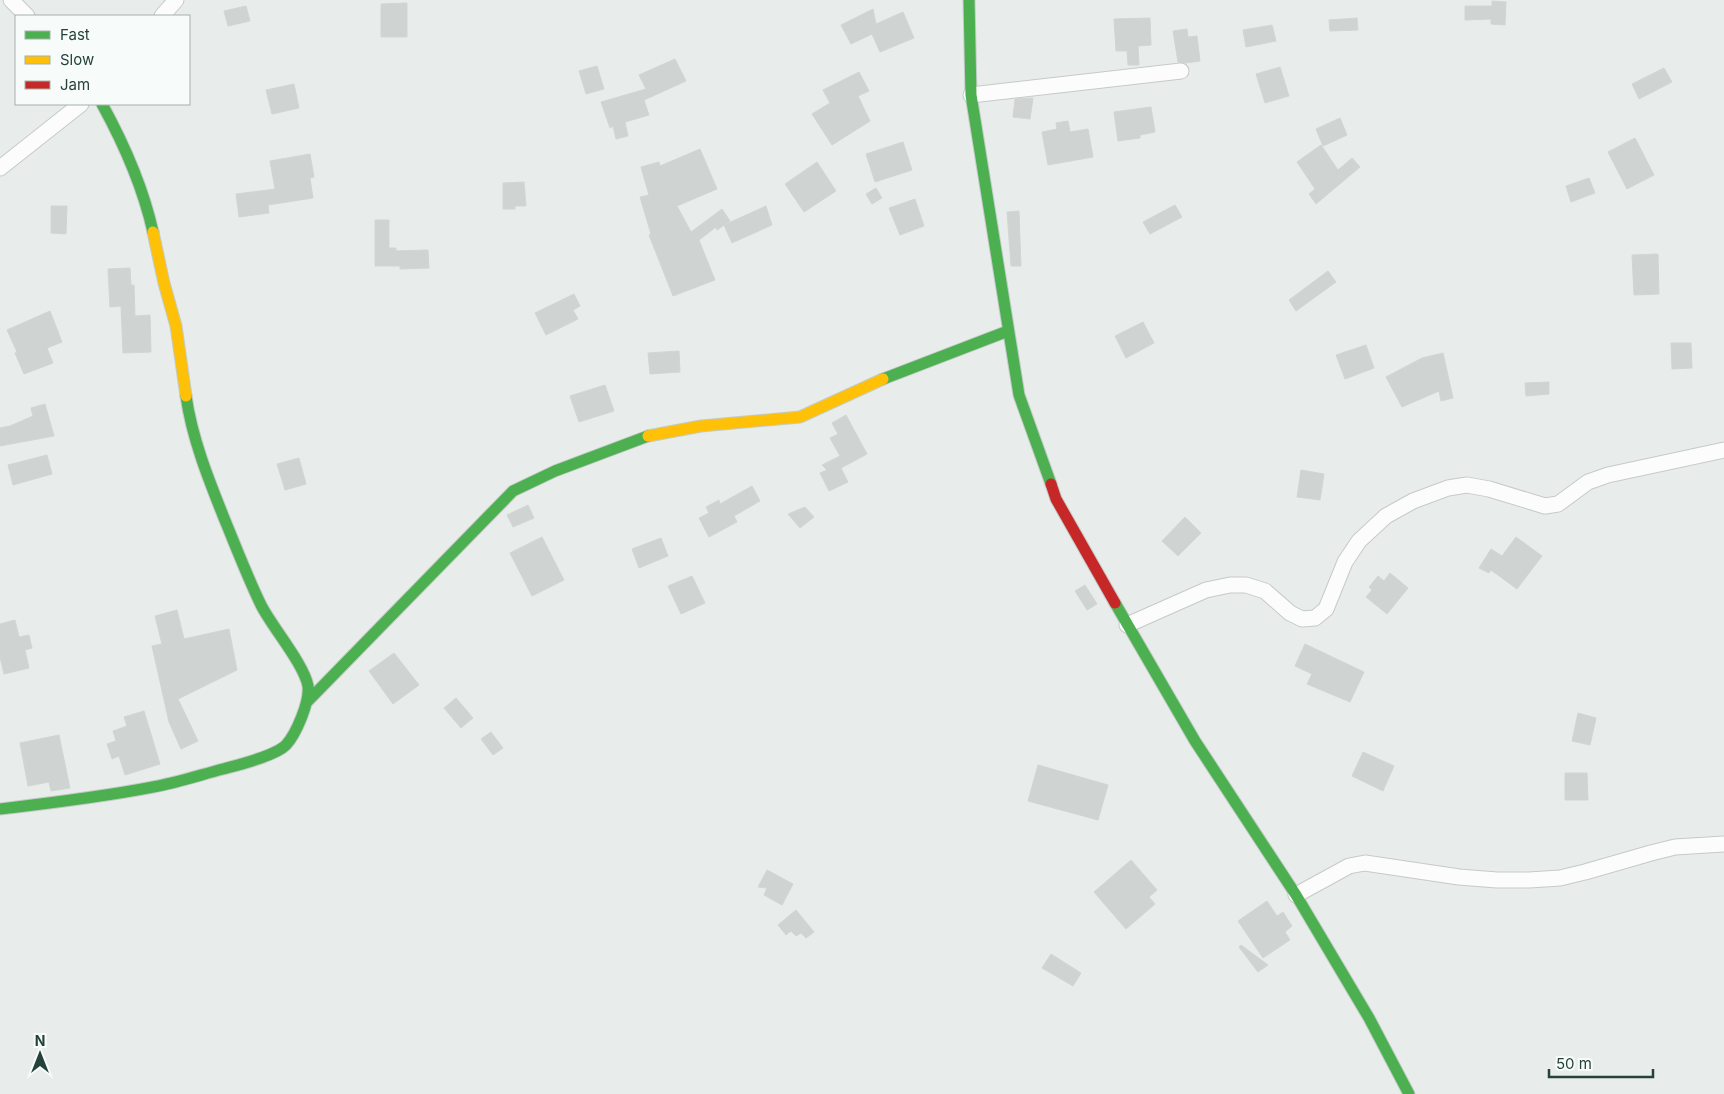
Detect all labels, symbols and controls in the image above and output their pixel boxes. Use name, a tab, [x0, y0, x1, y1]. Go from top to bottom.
legend	[15, 15, 190, 105]
text: Fast	[60, 25, 90, 44]
text: Slow	[60, 50, 94, 69]
text: Jam	[60, 75, 90, 94]
north arrow	[15, 1029, 65, 1079]
text: N	[35, 1032, 45, 1049]
scale bar	[1549, 1046, 1653, 1078]
text: 50 m	[1556, 1054, 1592, 1073]

